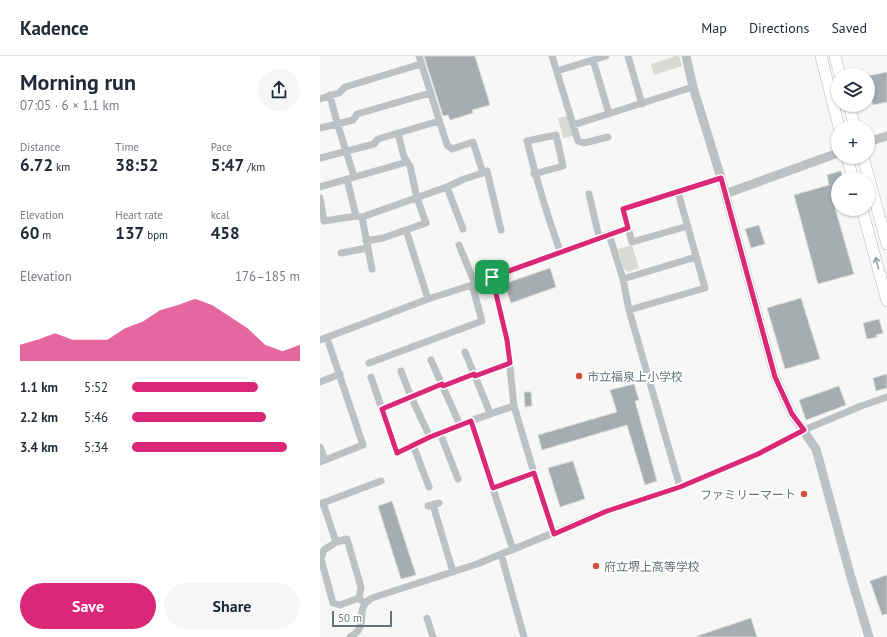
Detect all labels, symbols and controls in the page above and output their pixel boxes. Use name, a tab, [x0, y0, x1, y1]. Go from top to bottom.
text: Kadence	[20, 16, 89, 40]
text: Map	[701, 19, 727, 37]
text: Directions	[749, 19, 809, 37]
text: Saved	[831, 19, 867, 37]
text: Morning run	[20, 68, 136, 96]
map controls	[831, 68, 875, 216]
button: layers	[831, 68, 875, 112]
button: share	[258, 69, 300, 111]
text: 07:05 · 6 × 1.1 km	[20, 97, 119, 114]
button: +	[831, 120, 875, 164]
text: Distance	[20, 140, 60, 154]
text: Time	[115, 140, 139, 154]
text: Pace	[211, 140, 232, 154]
text: 6.72	[20, 154, 53, 176]
text: 38:52	[115, 154, 158, 176]
text: 5:47	[211, 154, 244, 176]
text: km	[53, 160, 70, 174]
text: /km	[244, 160, 265, 174]
button: −	[831, 172, 875, 216]
text: Elevation	[20, 208, 64, 222]
text: Heart rate	[115, 208, 163, 222]
text: kcal	[211, 208, 229, 222]
text: 60	[20, 222, 39, 244]
text: 137	[115, 222, 144, 244]
text: 458	[211, 222, 240, 244]
text: m	[39, 228, 51, 242]
text: bpm	[144, 228, 168, 242]
one-way arrow	[872, 257, 880, 270]
pin	[475, 260, 509, 294]
icon: arrive	[481, 266, 503, 288]
text: Elevation	[20, 268, 72, 285]
text: 176–185 m	[235, 268, 300, 285]
place label: 市立福泉上小学校	[587, 369, 683, 384]
marker: 市立福泉上小学校	[574, 371, 584, 381]
text: 1.1 km	[20, 379, 58, 396]
text: 5:52	[84, 379, 108, 396]
text: 2.2 km	[20, 409, 58, 426]
text: 5:46	[84, 409, 108, 426]
text: 3.4 km	[20, 439, 58, 456]
text: 5:34	[84, 439, 108, 456]
place label: ファミリーマート	[700, 487, 796, 502]
marker: ファミリーマート	[799, 489, 809, 499]
place label: 府立堺上高等学校	[604, 559, 700, 574]
marker: 府立堺上高等学校	[591, 561, 601, 571]
button: Save	[20, 583, 156, 629]
button: Share	[164, 583, 300, 629]
scale bar	[332, 609, 392, 628]
text: 50 m	[338, 611, 362, 625]

